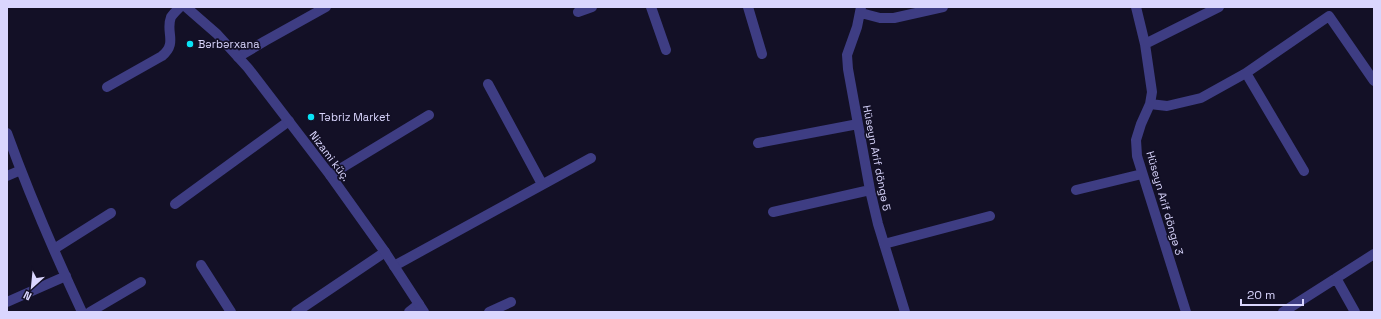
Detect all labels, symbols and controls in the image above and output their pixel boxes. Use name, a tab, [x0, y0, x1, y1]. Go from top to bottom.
place label: Bərbərxana	[198, 37, 260, 51]
marker: Bərbərxana	[185, 39, 195, 49]
street label: Hüseyn Arif döngə 5	[860, 104, 894, 212]
place label: Təbriz Market	[319, 110, 390, 124]
marker: Təbriz Market	[306, 112, 316, 122]
street label: Nizami küç.	[307, 128, 353, 184]
street label: Hüseyn Arif döngə 3	[1143, 149, 1187, 257]
north arrow	[12, 267, 52, 307]
scale bar	[1241, 281, 1303, 307]
text: 20 m	[1247, 287, 1275, 303]
text: N	[21, 288, 34, 304]

